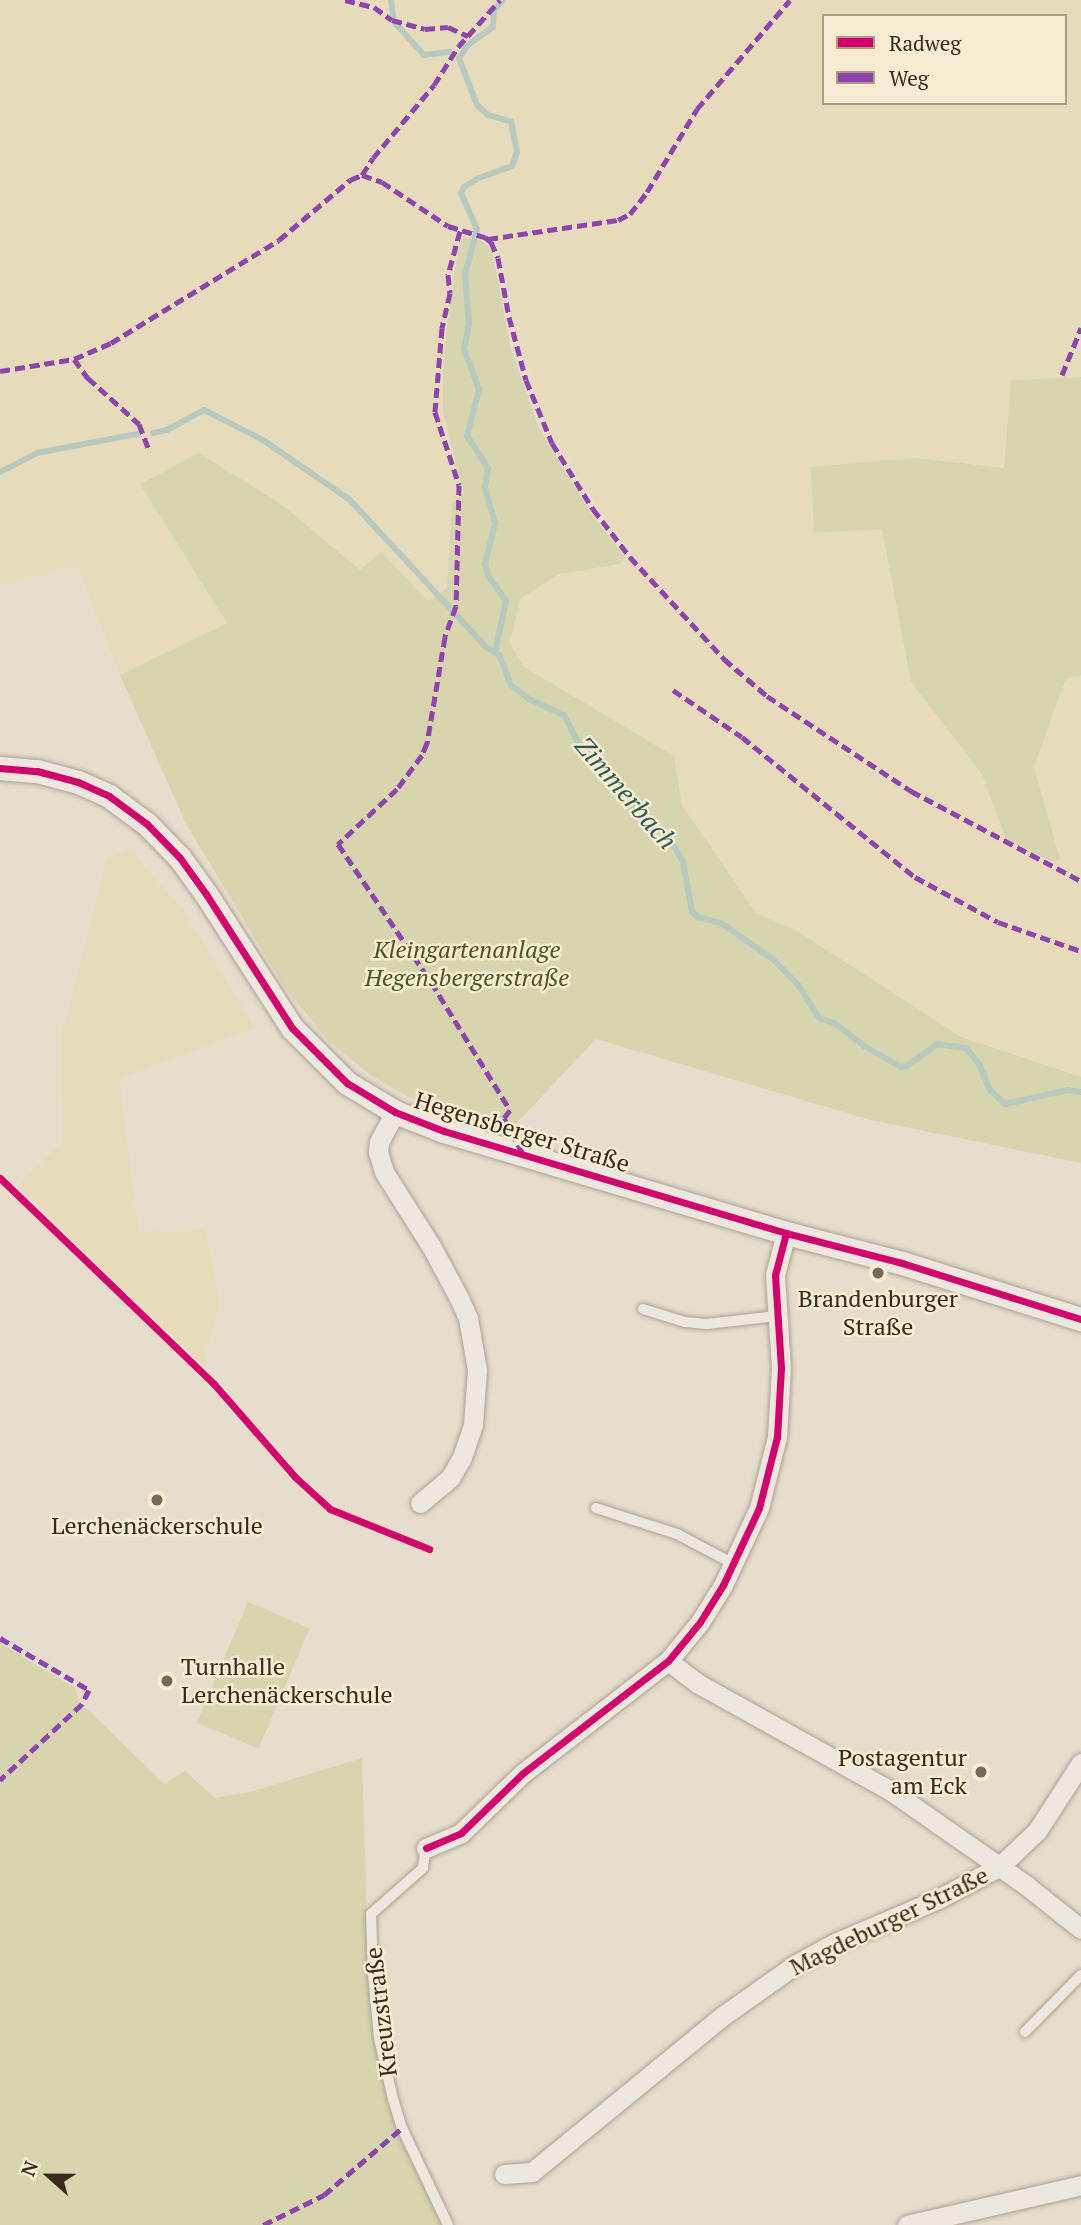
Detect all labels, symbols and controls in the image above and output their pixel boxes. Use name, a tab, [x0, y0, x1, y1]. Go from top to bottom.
legend	[822, 14, 1067, 105]
text: Radweg	[889, 29, 961, 57]
text: Weg	[889, 64, 929, 92]
water label: Zimmerbach	[569, 730, 683, 856]
park label: Kleingartenanlage Hegensbergerstraße	[365, 936, 569, 992]
street label: Hegensberger Straße	[411, 1086, 633, 1178]
marker: Brandenburger Straße	[870, 1265, 886, 1281]
place label: Brandenburger Straße	[798, 1285, 958, 1341]
marker: Lerchenäckerschule	[149, 1492, 165, 1508]
place label: Lerchenäckerschule	[51, 1512, 263, 1540]
place label: Turnhalle Lerchenäckerschule	[181, 1653, 392, 1709]
marker: Turnhalle Lerchenäckerschule	[159, 1673, 175, 1689]
place label: Postagentur am Eck	[838, 1744, 967, 1800]
marker: Postagentur am Eck	[973, 1764, 989, 1780]
street label: Magdeburger Straße	[785, 1860, 993, 1982]
street label: Kreuzstraße	[359, 1946, 403, 2078]
north arrow	[14, 2141, 84, 2211]
text: N	[15, 2157, 43, 2179]

